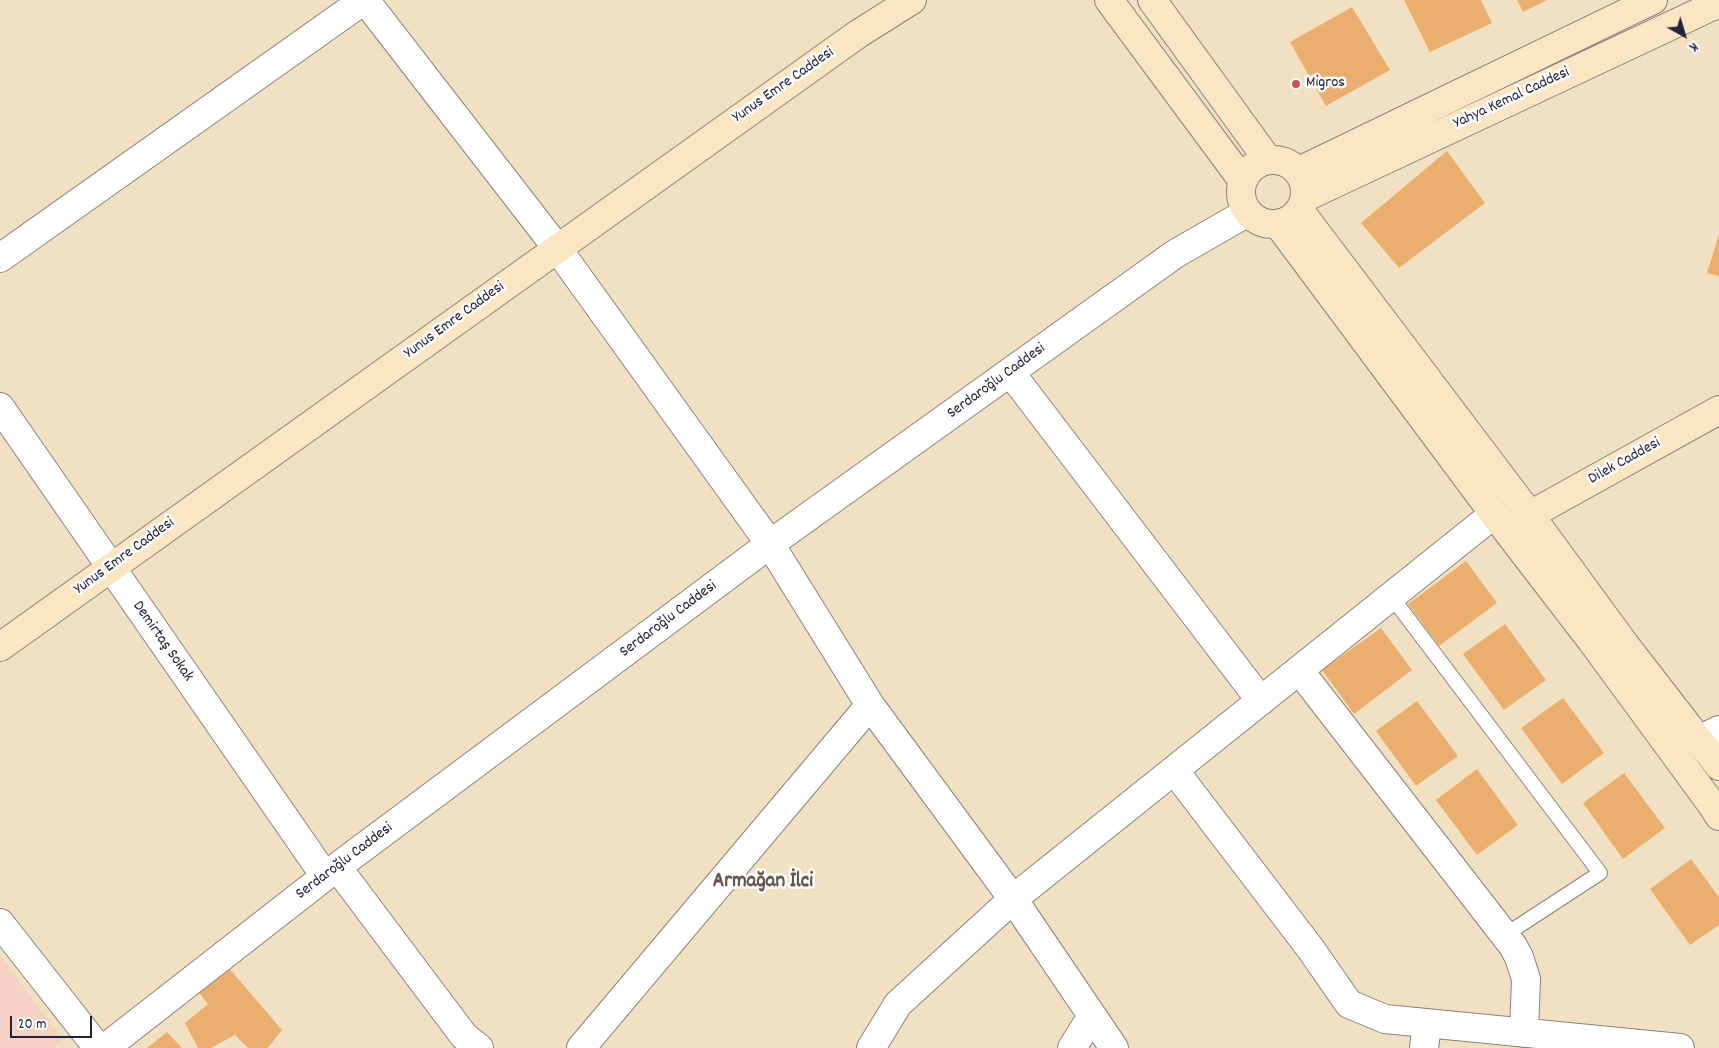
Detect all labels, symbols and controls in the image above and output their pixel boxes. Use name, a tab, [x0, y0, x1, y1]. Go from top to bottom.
north arrow	[1659, 10, 1709, 60]
text: K	[1685, 37, 1702, 56]
street label: Yunus Emre Caddesi	[730, 44, 838, 128]
street label: Yahya Kemal Caddesi	[1451, 64, 1573, 134]
place label: Migros	[1306, 74, 1345, 94]
marker: Migros	[1290, 78, 1302, 90]
street label: Yunus Emre Caddesi	[401, 278, 509, 364]
street label: Serdaroğlu Caddesi	[944, 340, 1050, 424]
street label: Dilek Caddesi	[1586, 434, 1664, 490]
street label: Yunus Emre Caddesi	[71, 514, 179, 600]
street label: Serdaroğlu Caddesi	[617, 577, 721, 663]
street label: Demirtaş Sokak	[127, 598, 197, 686]
street label: Serdaroğlu Caddesi	[293, 819, 397, 905]
district label: Armağan İlci	[713, 870, 813, 896]
scale bar	[12, 1006, 95, 1038]
text: 20 m	[18, 1014, 46, 1036]

